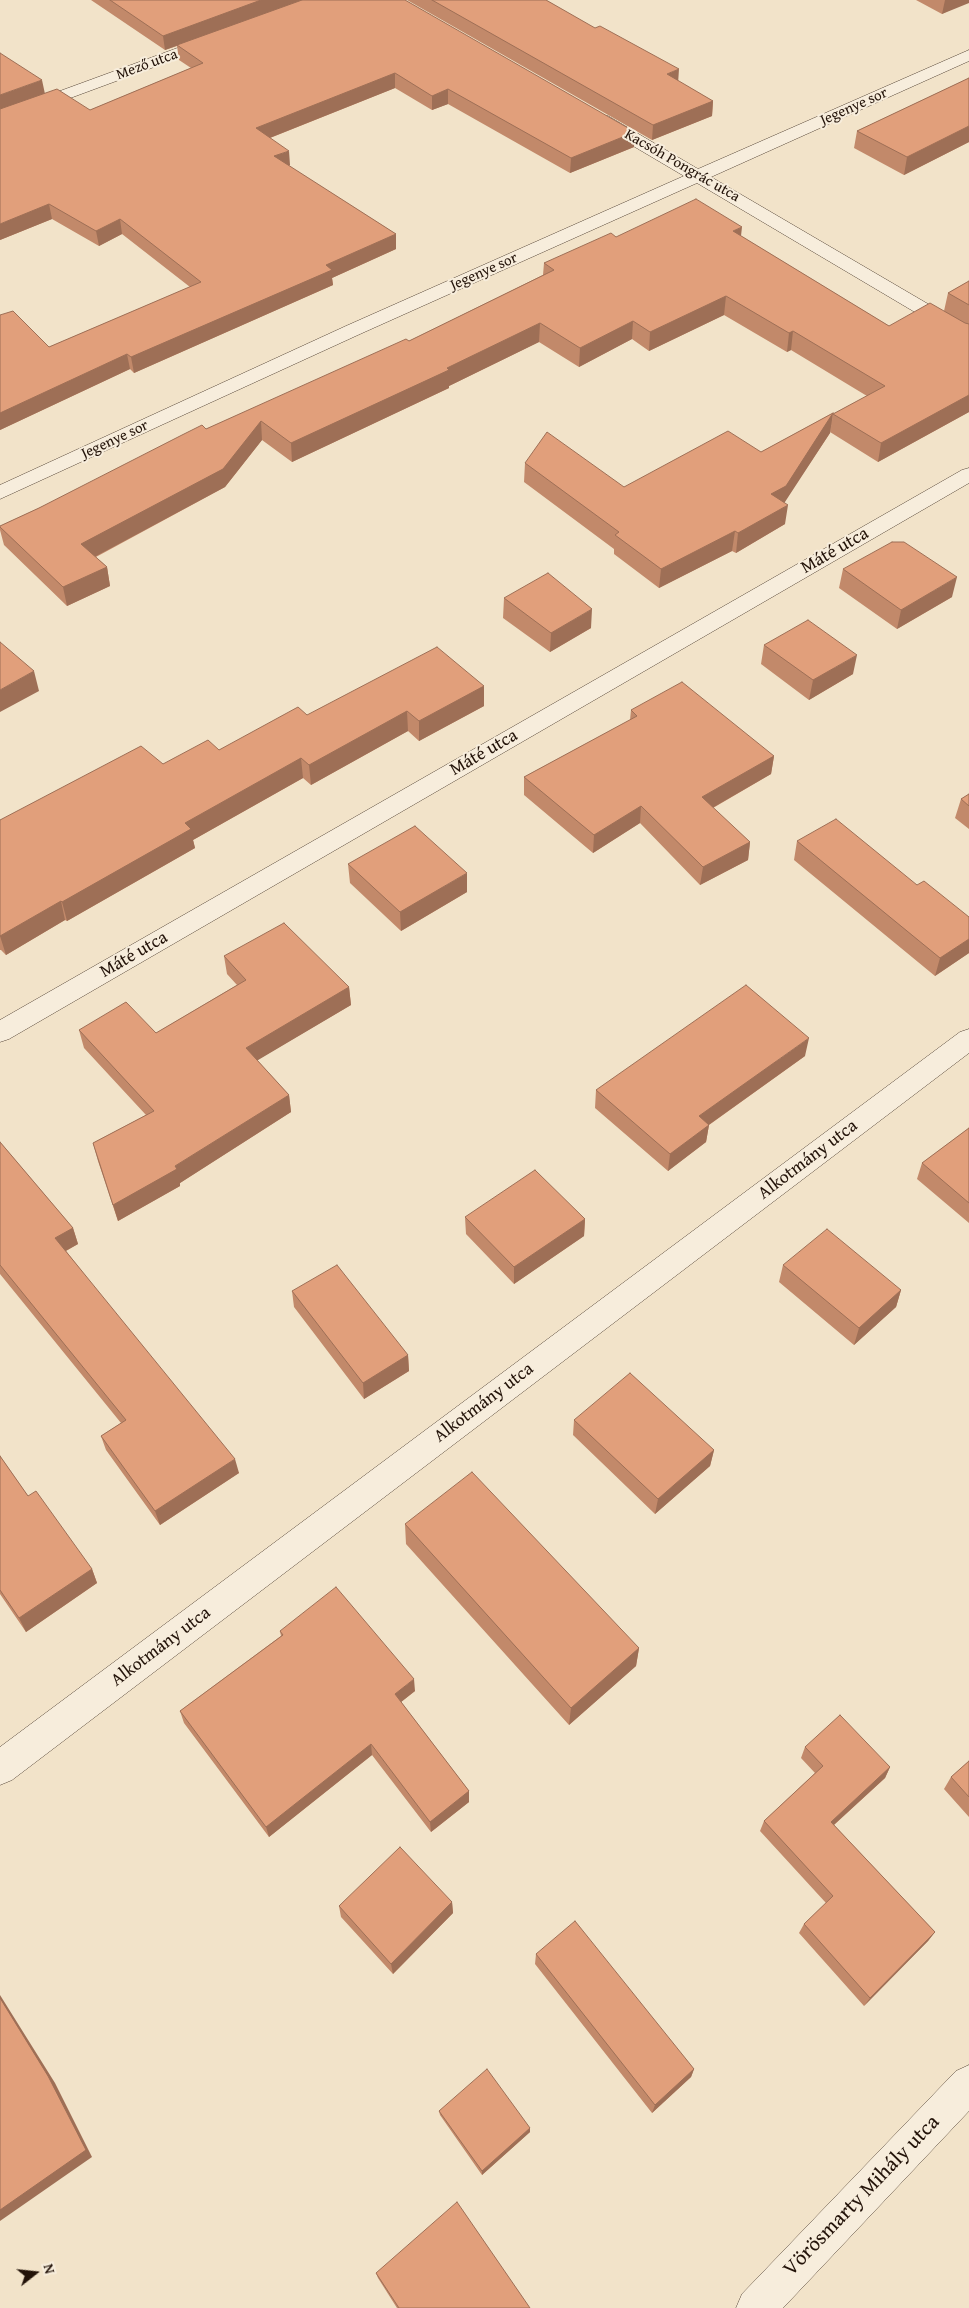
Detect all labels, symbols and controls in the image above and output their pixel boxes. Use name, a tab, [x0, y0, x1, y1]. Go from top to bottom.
street label: Mező utca	[114, 46, 180, 84]
street label: Jegenye sor	[817, 84, 891, 130]
street label: Kacsóh Pongrác utca	[621, 126, 743, 206]
street label: Jegenye sor	[447, 249, 521, 295]
street label: Jegenye sor	[79, 417, 151, 463]
street label: Máté utca	[797, 523, 873, 579]
street label: Máté utca	[446, 725, 522, 781]
street label: Máté utca	[96, 927, 172, 983]
street label: Alkotmány utca	[754, 1116, 862, 1204]
street label: Alkotmány utca	[430, 1359, 538, 1447]
street label: Alkotmány utca	[107, 1603, 215, 1691]
street label: Vörösmarty Mihály utca	[779, 2110, 945, 2282]
north arrow	[10, 2248, 60, 2298]
text: N	[39, 2262, 60, 2276]

